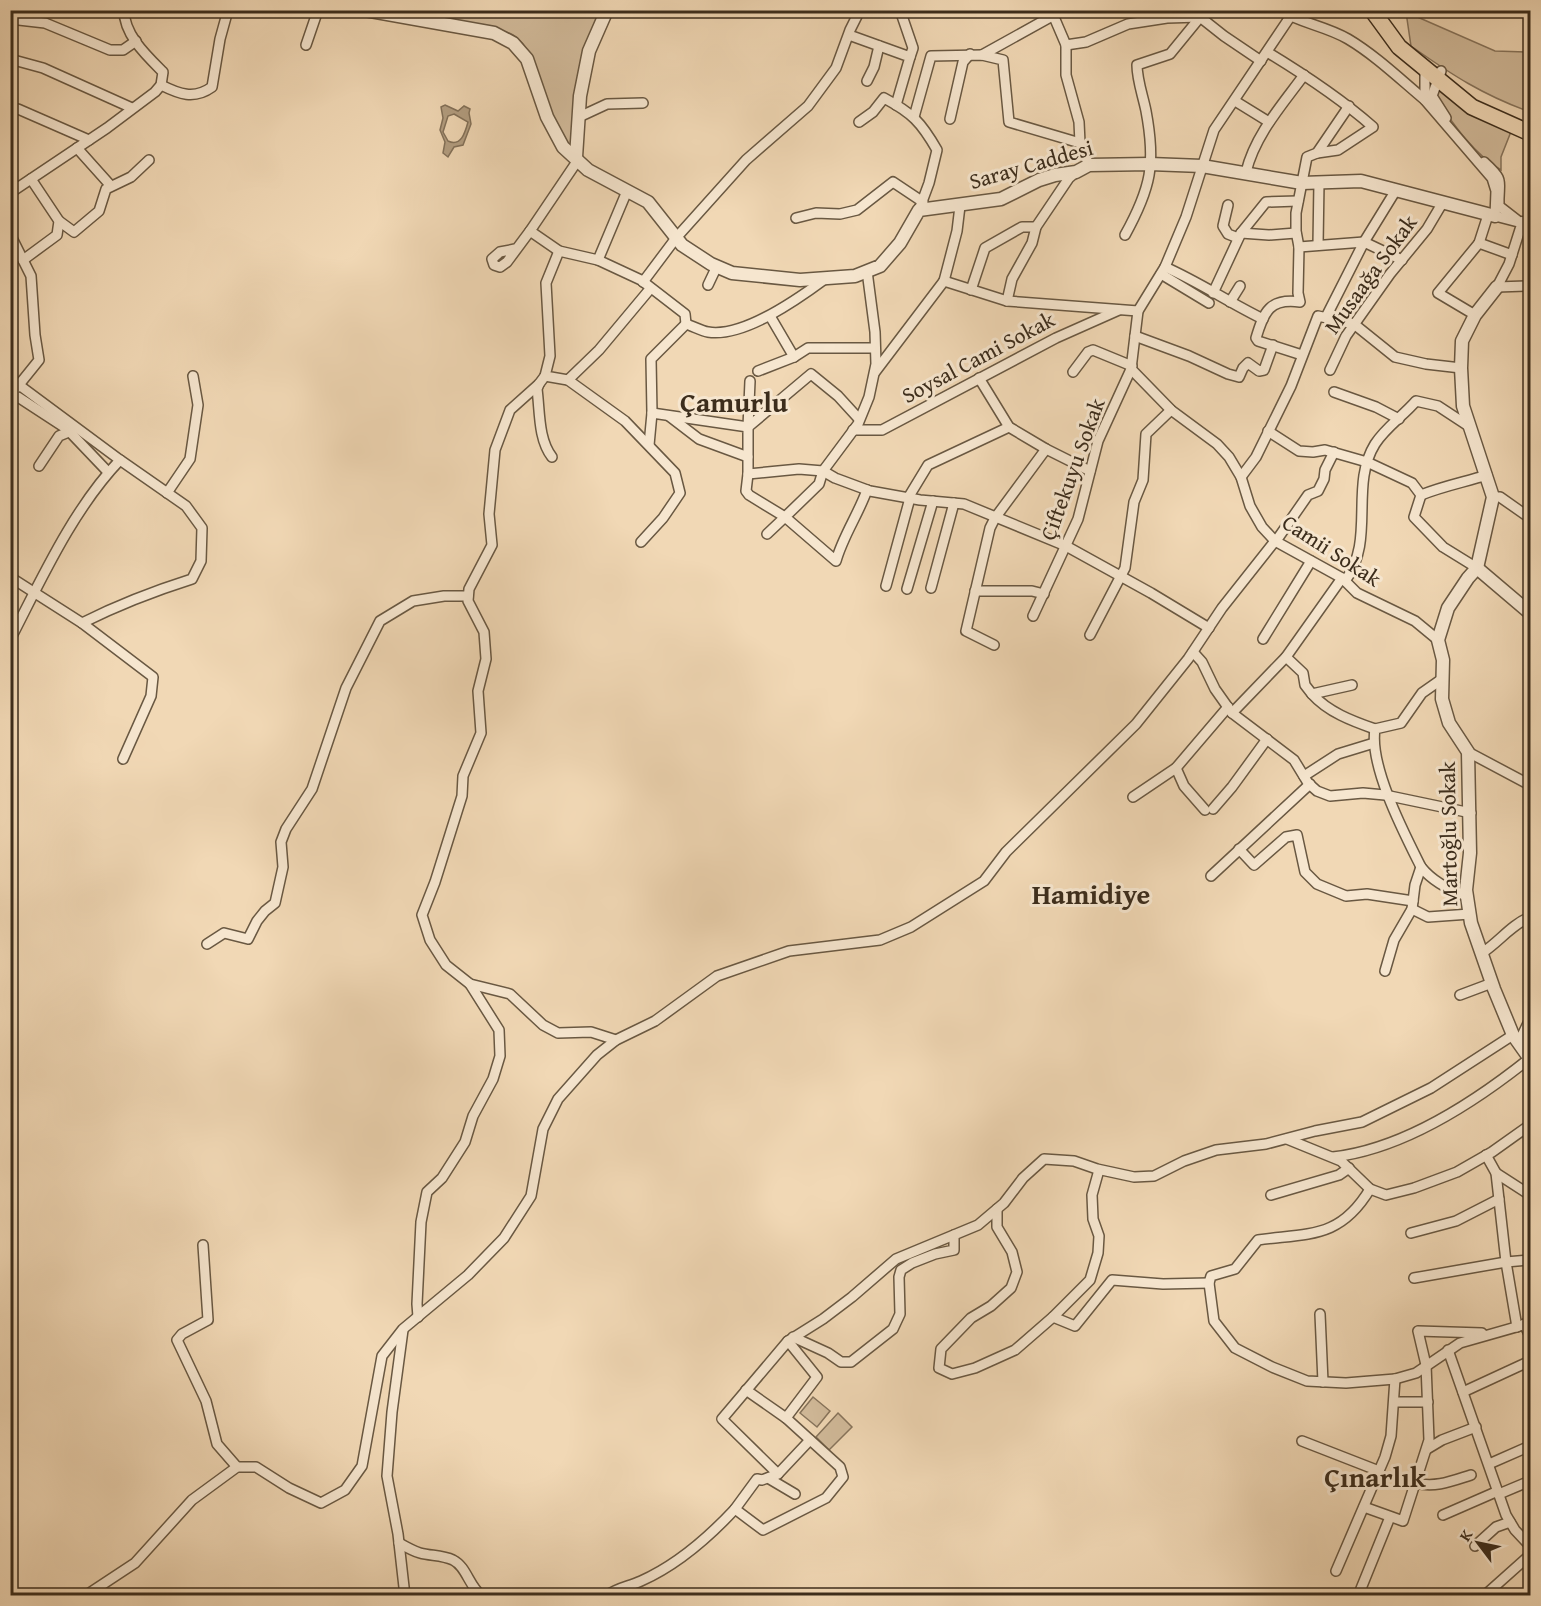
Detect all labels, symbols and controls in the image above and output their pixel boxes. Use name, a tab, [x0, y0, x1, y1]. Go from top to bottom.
street label: Saray Caddesi	[965, 131, 1097, 197]
street label: Musaağa Sokak	[1316, 207, 1425, 340]
street label: Soysal Cami Sokak	[896, 303, 1061, 411]
district label: Çamurlu	[680, 381, 788, 422]
street label: Çiftekuyu Sokak	[1032, 393, 1113, 544]
street label: Camii Sokak	[1276, 506, 1388, 594]
street label: Martoğlu Sokak	[1431, 760, 1465, 907]
district label: Hamidiye	[1032, 873, 1150, 914]
district label: Çınarlık	[1324, 1456, 1427, 1497]
north arrow	[1448, 1513, 1508, 1573]
text: K	[1452, 1524, 1479, 1546]

